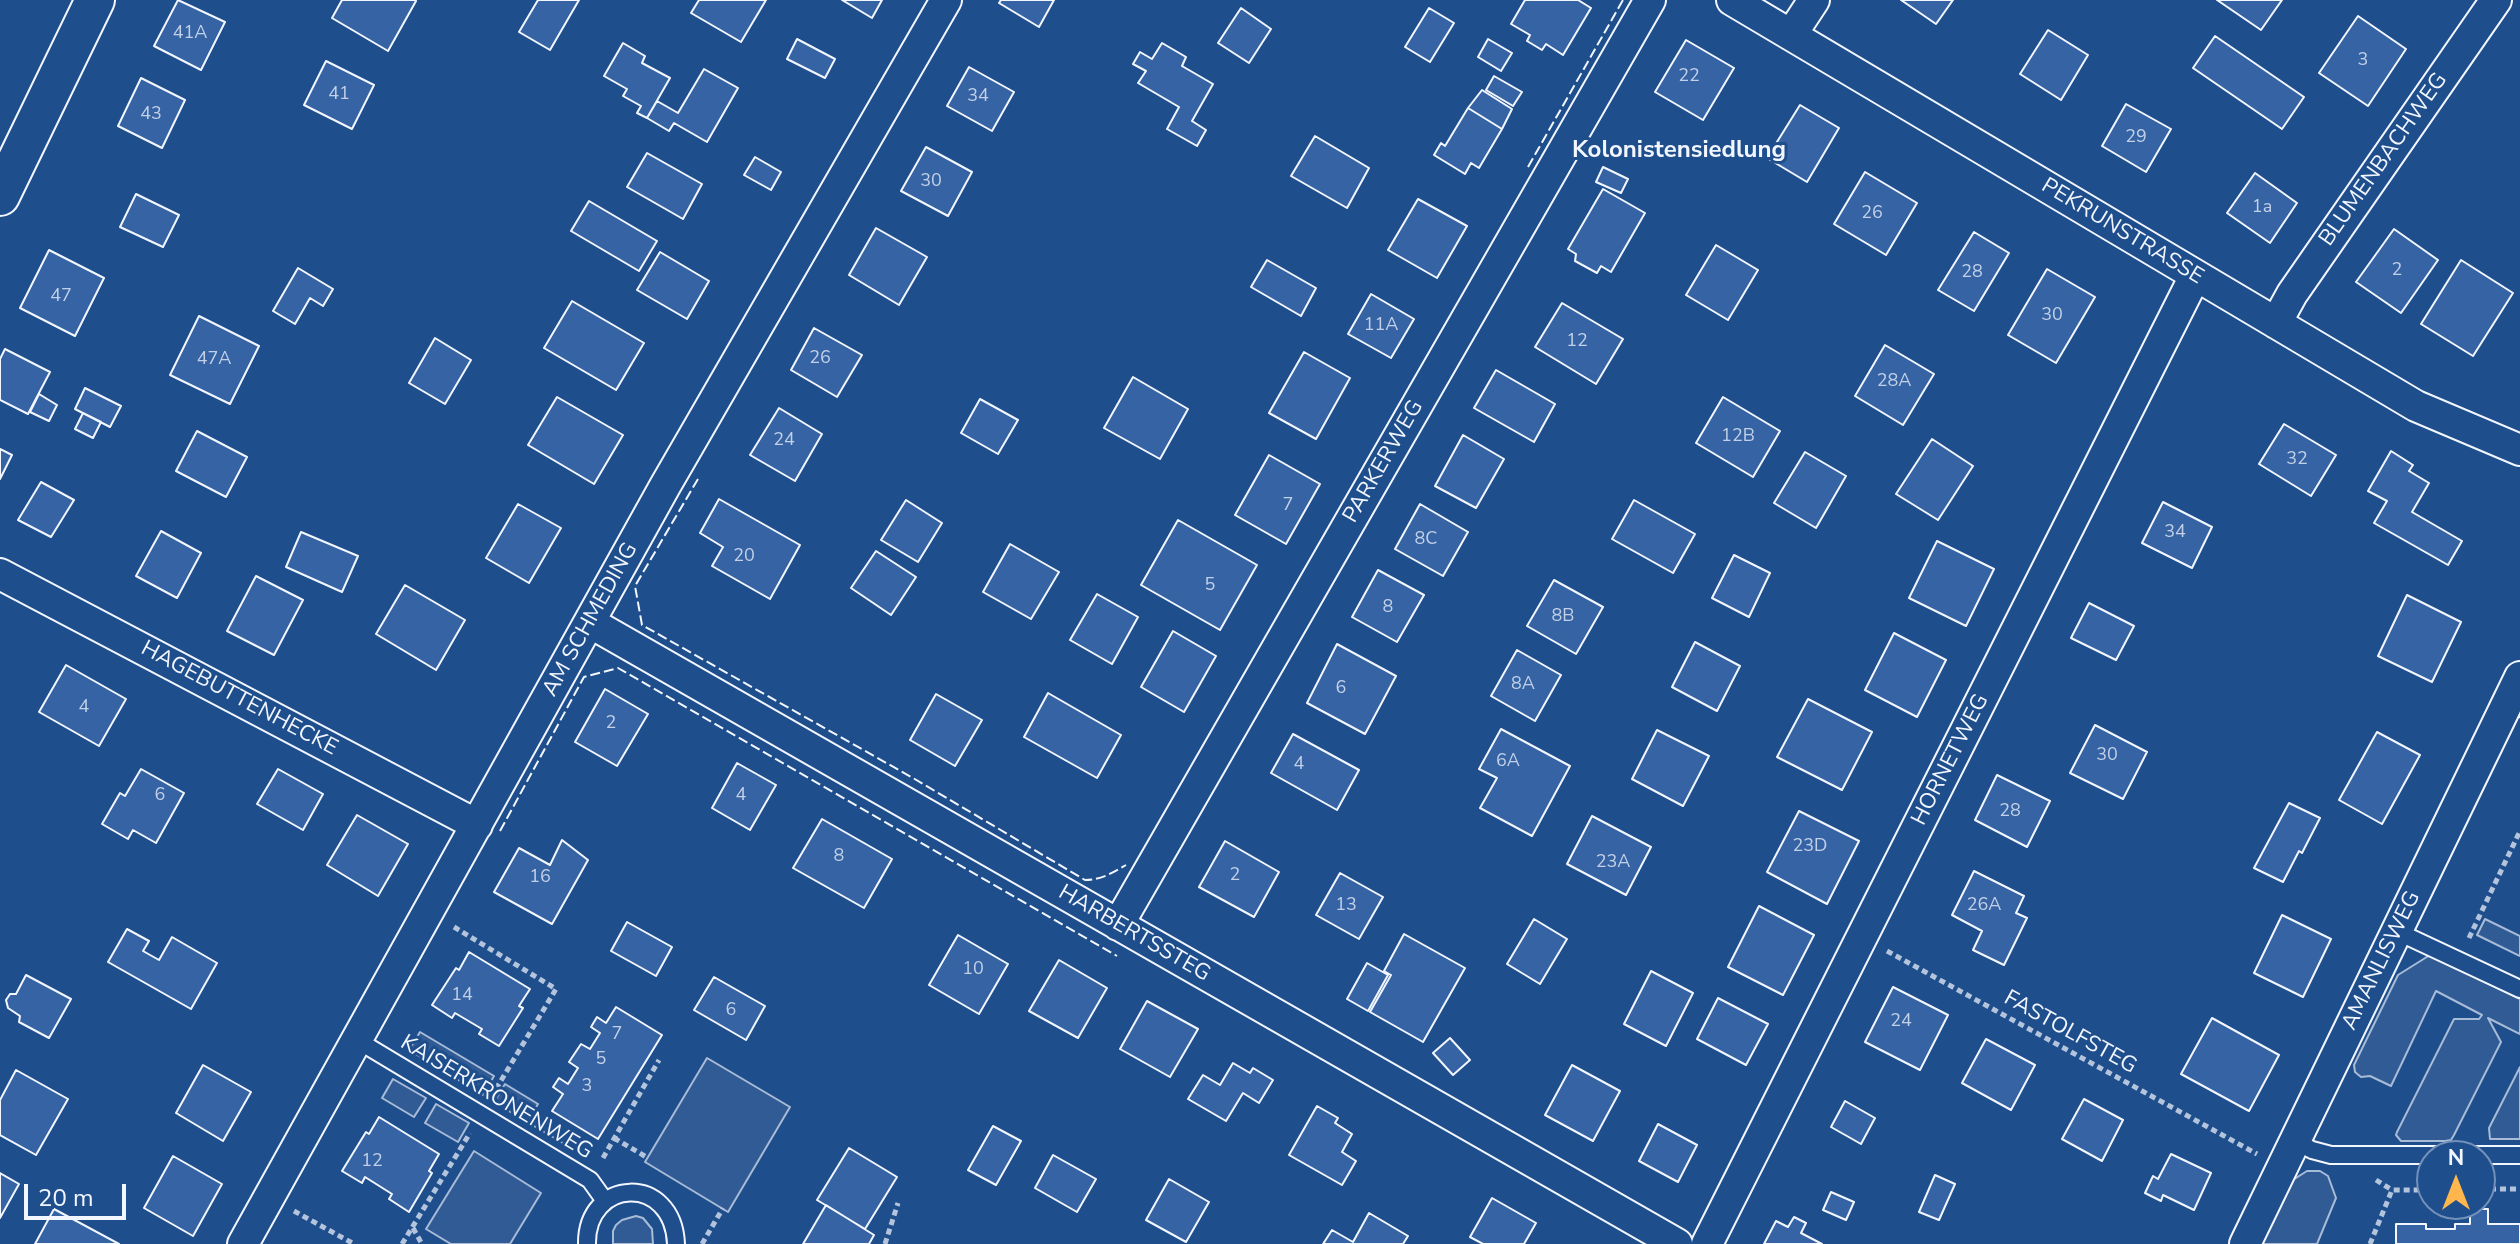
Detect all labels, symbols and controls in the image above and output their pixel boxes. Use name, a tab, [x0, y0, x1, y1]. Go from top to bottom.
house number: 41A	[173, 23, 207, 45]
house number: 3	[2358, 50, 2368, 72]
house number: 22	[1678, 66, 1700, 88]
street label: BLUMENBACHWEG	[2314, 68, 2454, 252]
house number: 41	[328, 84, 350, 106]
house number: 34	[967, 86, 989, 108]
house number: 43	[140, 104, 162, 126]
house number: 29	[2125, 127, 2147, 149]
district label: Kolonistensiedlung	[1572, 137, 1786, 165]
house number: 30	[920, 171, 942, 193]
street label: PEKRUNSTRASSE	[2036, 173, 2208, 291]
house number: 1a	[2252, 197, 2272, 219]
house number: 26	[1861, 203, 1883, 225]
house number: 2	[2392, 260, 2402, 282]
house number: 28	[1961, 262, 1983, 284]
house number: 47	[50, 286, 72, 308]
house number: 30	[2041, 305, 2063, 327]
house number: 11A	[1364, 315, 1398, 337]
house number: 12	[1566, 331, 1588, 353]
house number: 26	[809, 348, 831, 370]
house number: 47A	[197, 349, 231, 371]
house number: 28A	[1877, 371, 1911, 393]
street label: PARKERWEG	[1338, 396, 1430, 528]
house number: 12B	[1721, 426, 1755, 448]
house number: 24	[773, 430, 795, 452]
house number: 32	[2286, 449, 2308, 471]
house number: 7	[1283, 495, 1293, 517]
house number: 34	[2164, 522, 2186, 544]
house number: 8C	[1415, 529, 1437, 551]
street label: AM SCHMEDING	[538, 539, 644, 701]
house number: 20	[733, 546, 755, 568]
house number: 5	[1205, 575, 1215, 597]
house number: 8	[1383, 597, 1393, 619]
house number: 8B	[1552, 606, 1574, 628]
street label: HAGEBUTTENHECKE	[136, 636, 342, 762]
house number: 8A	[1511, 674, 1535, 696]
house number: 6	[1336, 678, 1346, 700]
street label: HORNETWEG	[1907, 690, 1995, 830]
house number: 4	[79, 697, 89, 719]
house number: 2	[606, 713, 616, 735]
house number: 30	[2096, 745, 2118, 767]
house number: 6A	[1496, 751, 1520, 773]
house number: 4	[1294, 754, 1304, 776]
house number: 6	[155, 785, 165, 807]
house number: 4	[736, 785, 746, 807]
house number: 28	[1999, 801, 2021, 823]
house number: 23D	[1793, 836, 1827, 858]
house number: 8	[834, 846, 844, 868]
house number: 23A	[1596, 852, 1630, 874]
house number: 2	[1230, 865, 1240, 887]
house number: 16	[529, 867, 551, 889]
street label: HARBERTSSTEG	[1053, 880, 1215, 988]
street label: AMANLISWEG	[2337, 887, 2427, 1035]
house number: 13	[1335, 895, 1357, 917]
house number: 26A	[1967, 895, 2001, 917]
house number: 10	[962, 959, 984, 981]
house number: 14	[451, 985, 473, 1007]
street label: FASTOLFSTEG	[1999, 986, 2141, 1080]
house number: 6	[726, 1000, 736, 1022]
house number: 24	[1890, 1011, 1912, 1033]
house number: 7	[612, 1024, 622, 1046]
street label: KAISERKRONENWEG	[395, 1030, 597, 1166]
house number: 5	[596, 1049, 606, 1071]
house number: 3	[582, 1076, 592, 1098]
north arrow	[2416, 1140, 2496, 1220]
text: N	[2448, 1143, 2464, 1173]
house number: 12	[361, 1151, 383, 1173]
scale bar	[28, 1168, 130, 1218]
text: 20 m	[38, 1182, 94, 1214]

